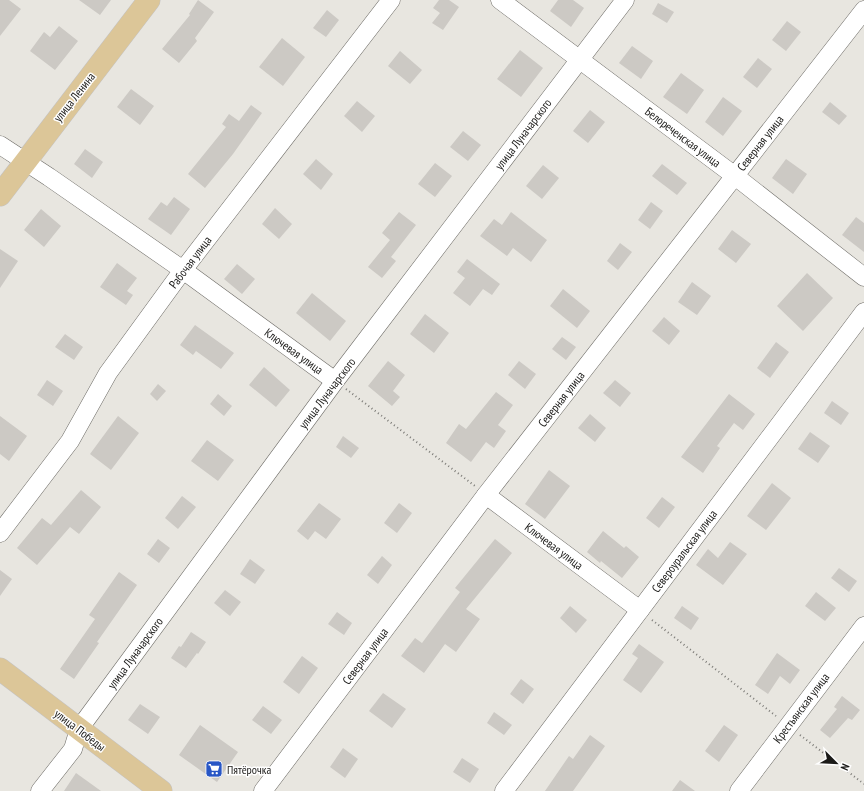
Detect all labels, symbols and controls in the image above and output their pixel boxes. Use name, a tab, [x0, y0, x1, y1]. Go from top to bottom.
street label: улица Ленина	[50, 69, 98, 125]
street label: улица Луначарского	[491, 96, 555, 172]
street label: Белореченская улица	[642, 104, 724, 170]
street label: Северная улица	[733, 112, 787, 174]
street label: Рабочая улица	[165, 233, 215, 291]
street label: Ключевая улица	[262, 325, 326, 377]
street label: улица Луначарского	[295, 355, 359, 431]
street label: Северная улица	[534, 368, 588, 430]
street label: Североуральская улица	[648, 507, 720, 595]
street label: Ключевая улица	[522, 519, 586, 573]
street label: улица Луначарского	[104, 614, 166, 692]
street label: Северная улица	[339, 625, 391, 687]
street label: Крестьянская улица	[770, 670, 832, 746]
street label: улица Победы	[51, 706, 109, 754]
north arrow	[816, 743, 856, 783]
supermarket icon: Пятёрочка	[204, 759, 224, 779]
place label: Пятёрочка	[227, 762, 271, 777]
text: N	[838, 762, 853, 773]

